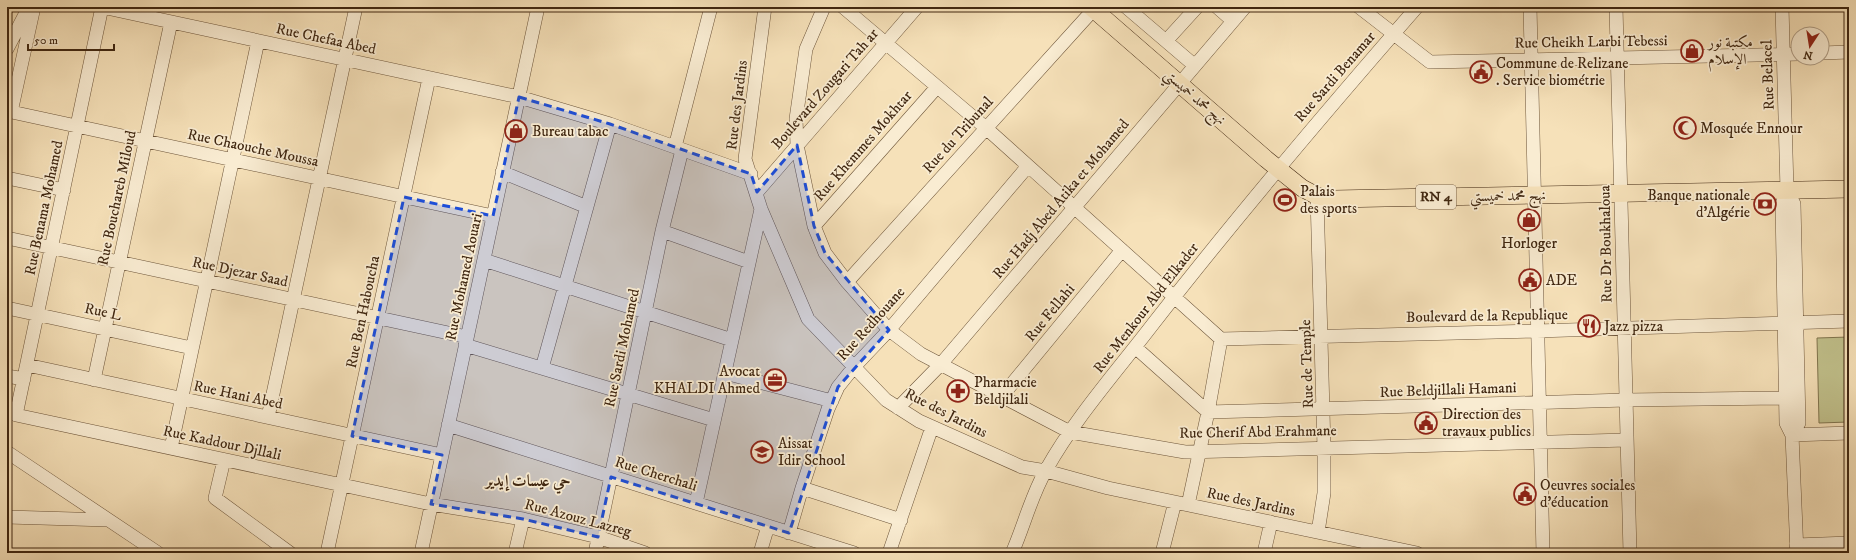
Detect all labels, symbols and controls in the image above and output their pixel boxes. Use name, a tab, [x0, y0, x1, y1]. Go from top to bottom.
street label: Rue Chefaa Abed	[274, 19, 378, 59]
street label: Boulevard Zougari Tah ar	[767, 24, 883, 153]
scale bar	[28, 26, 114, 52]
north arrow	[1790, 26, 1830, 66]
street label: Rue Sardi Benamar	[1290, 27, 1380, 126]
street label: Rue Cheikh Larbi Tebessi	[1514, 31, 1668, 53]
text: 50 m	[34, 33, 58, 48]
place label: مكتبة نور الإسلام	[1706, 33, 1753, 72]
shop icon: مكتبة نور الإسلام	[1679, 38, 1705, 64]
street label: Rue Belacel	[1757, 39, 1779, 111]
text: N	[1802, 47, 1814, 63]
place label: Commune de Relizane . Service biométrie	[1496, 54, 1628, 90]
street label: Rue des Jardins	[722, 59, 752, 151]
public building icon: Commune de Relizane . Service biométrie	[1468, 59, 1494, 85]
street label: نهج محمد خميستي	[1157, 65, 1230, 132]
street label: Rue Khemmes Mokhtar	[810, 86, 917, 205]
street label: Rue du Tribunal	[919, 92, 998, 177]
street label: Rue Hadj Abed Atika et Mohamed	[989, 115, 1134, 283]
mosque icon: Mosquée Ennour	[1672, 115, 1698, 141]
shop icon: Bureau tabac	[503, 118, 529, 144]
place label: Mosquée Ennour	[1700, 119, 1803, 138]
place label: Bureau tabac	[532, 122, 609, 141]
street label: Rue Chaouche Moussa	[186, 125, 321, 171]
street label: Rue Bouchareb Miloud	[93, 128, 141, 267]
street label: Rue Benama Mohamed	[20, 138, 68, 277]
place label: Palais des sports	[1300, 182, 1357, 218]
street label: Rue Dr Boukhaloua	[1595, 184, 1617, 303]
road number: RN 4	[1416, 185, 1456, 209]
street label: نهج محمد خميستي	[1470, 186, 1546, 210]
place label: Banque nationale d'Algérie	[1647, 186, 1750, 222]
sports icon: Palais des sports	[1272, 187, 1298, 213]
bank icon: Banque nationale d'Algérie	[1752, 191, 1778, 217]
shop icon: Horloger	[1516, 207, 1542, 233]
street label: Rue Mohamed Aouari	[441, 211, 487, 342]
place label: Horloger	[1501, 234, 1557, 253]
street label: Rue Menkour Abd Elkader	[1089, 239, 1203, 377]
street label: Rue Djezar Saad	[190, 253, 290, 292]
street label: Rue Ben Haboucha	[342, 253, 384, 370]
public building icon: ADE	[1517, 267, 1543, 293]
place label: ADE	[1546, 271, 1578, 290]
street label: Rue Fellahi	[1021, 280, 1079, 346]
street label: Rue Redhouane	[833, 283, 909, 365]
street label: Rue Sardi Mohamed	[600, 286, 644, 409]
street label: Rue L	[83, 299, 123, 325]
street label: Boulevard de la Republique	[1406, 305, 1568, 327]
restaurant icon: Jazz pizza	[1576, 313, 1602, 339]
place label: Jazz pizza	[1602, 317, 1664, 336]
street label: Rue de Temple	[1296, 319, 1318, 409]
place label: Avocat KHALDI Ahmed	[654, 362, 761, 398]
office icon: Avocat KHALDI Ahmed	[762, 367, 788, 393]
place label: Pharmacie Beldjilali	[974, 373, 1037, 409]
street label: Rue Hani Abed	[192, 376, 285, 414]
pharmacy icon: Pharmacie Beldjilali	[945, 378, 971, 404]
street label: Rue Beldjillali Hamani	[1379, 378, 1517, 402]
street label: Rue des Jardins	[901, 384, 991, 442]
place label: Direction des travaux publics	[1442, 405, 1531, 441]
public building icon: Direction des travaux publics	[1413, 410, 1439, 436]
street label: Rue Kaddour Djllali	[161, 421, 283, 465]
street label: Rue Cherif Abd Erahmane	[1179, 421, 1337, 443]
place label: Aissat Idir School	[778, 434, 846, 470]
school or university icon: Aissat Idir School	[749, 439, 775, 465]
street label: Rue Cherchali	[612, 452, 700, 496]
district label: حي عيسات إيدير	[484, 471, 571, 494]
place label: Oeuvres sociales d'éducation	[1540, 476, 1635, 512]
public building icon: Oeuvres sociales d'éducation	[1512, 481, 1538, 507]
street label: Rue des Jardins	[1205, 483, 1297, 521]
street label: Rue Azouz Lazreg	[523, 495, 634, 542]

